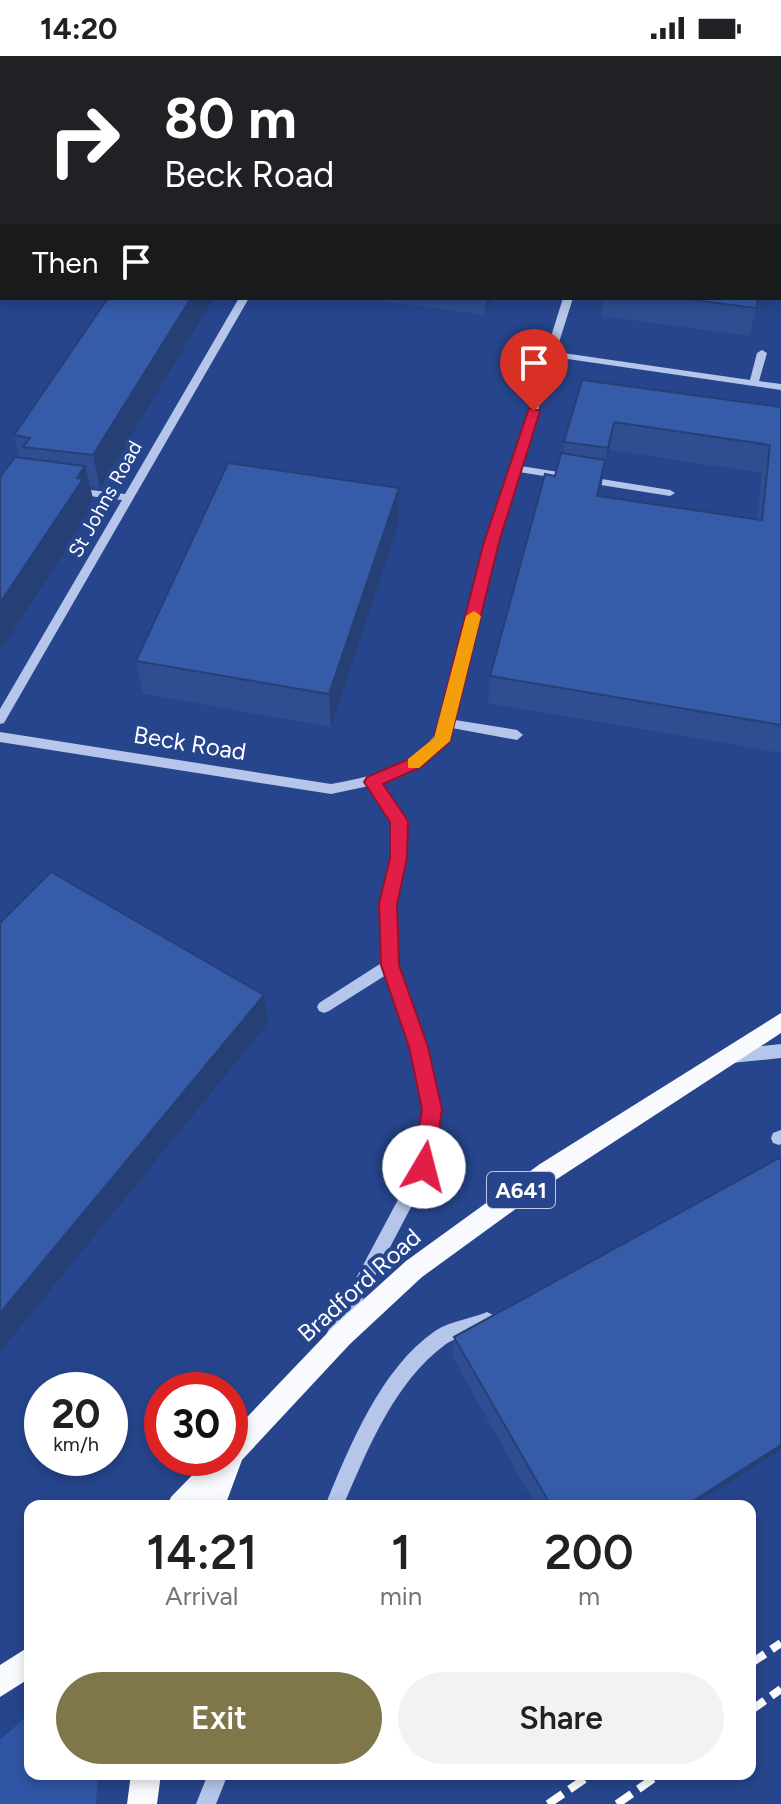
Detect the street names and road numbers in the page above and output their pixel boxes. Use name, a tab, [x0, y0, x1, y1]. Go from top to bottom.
street label: St Johns Road	[63, 437, 147, 561]
street label: Beck Road	[132, 720, 248, 766]
road number: A641	[487, 1172, 555, 1208]
street label: Bradford Road	[292, 1222, 426, 1348]

